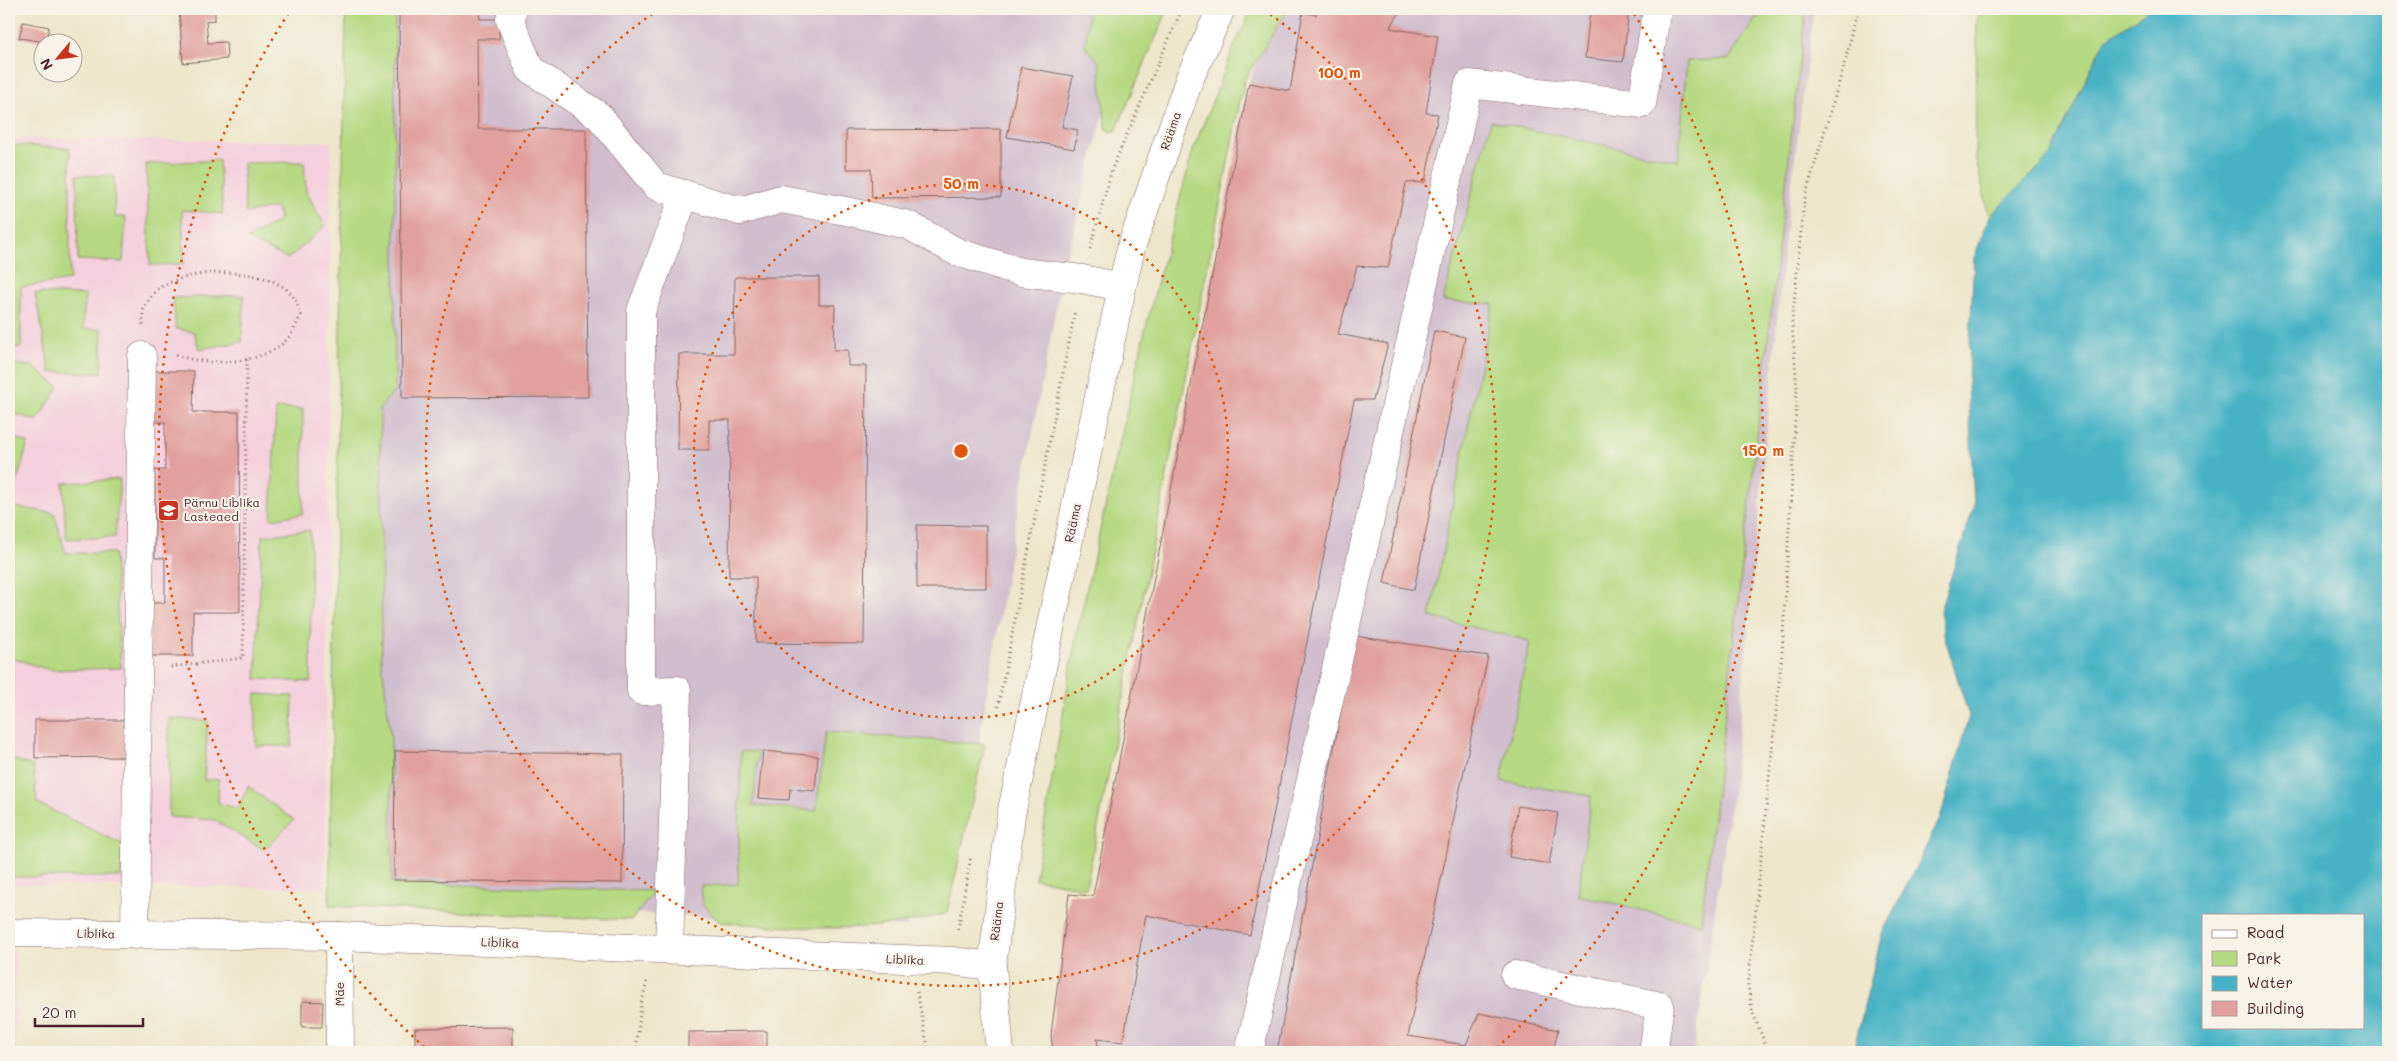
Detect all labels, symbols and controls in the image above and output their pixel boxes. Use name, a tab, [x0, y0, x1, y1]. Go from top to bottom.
north arrow	[32, 32, 82, 82]
text: N	[35, 55, 57, 74]
text: 100 m	[1317, 62, 1361, 82]
street label: Rääma	[1156, 109, 1184, 152]
text: 50 m	[943, 173, 979, 193]
text: 150 m	[1742, 440, 1784, 460]
centre of rings	[952, 442, 970, 460]
place label: Pärnu Liblika Lasteaed	[184, 494, 260, 524]
school or university icon: Pärnu Liblika Lasteaed	[156, 498, 180, 522]
street label: Rääma	[1060, 502, 1084, 544]
street label: Rääma	[986, 900, 1006, 942]
legend	[2202, 914, 2364, 1028]
text: Road	[2247, 922, 2284, 942]
street label: Liblika	[77, 925, 115, 941]
street label: Liblika	[481, 933, 519, 951]
text: Park	[2247, 948, 2281, 968]
street label: Liblika	[886, 950, 924, 968]
text: Water	[2247, 972, 2293, 992]
street label: Mäe	[331, 982, 347, 1006]
scale bar	[35, 996, 142, 1028]
text: Building	[2247, 998, 2304, 1018]
text: 20 m	[42, 1002, 76, 1022]

